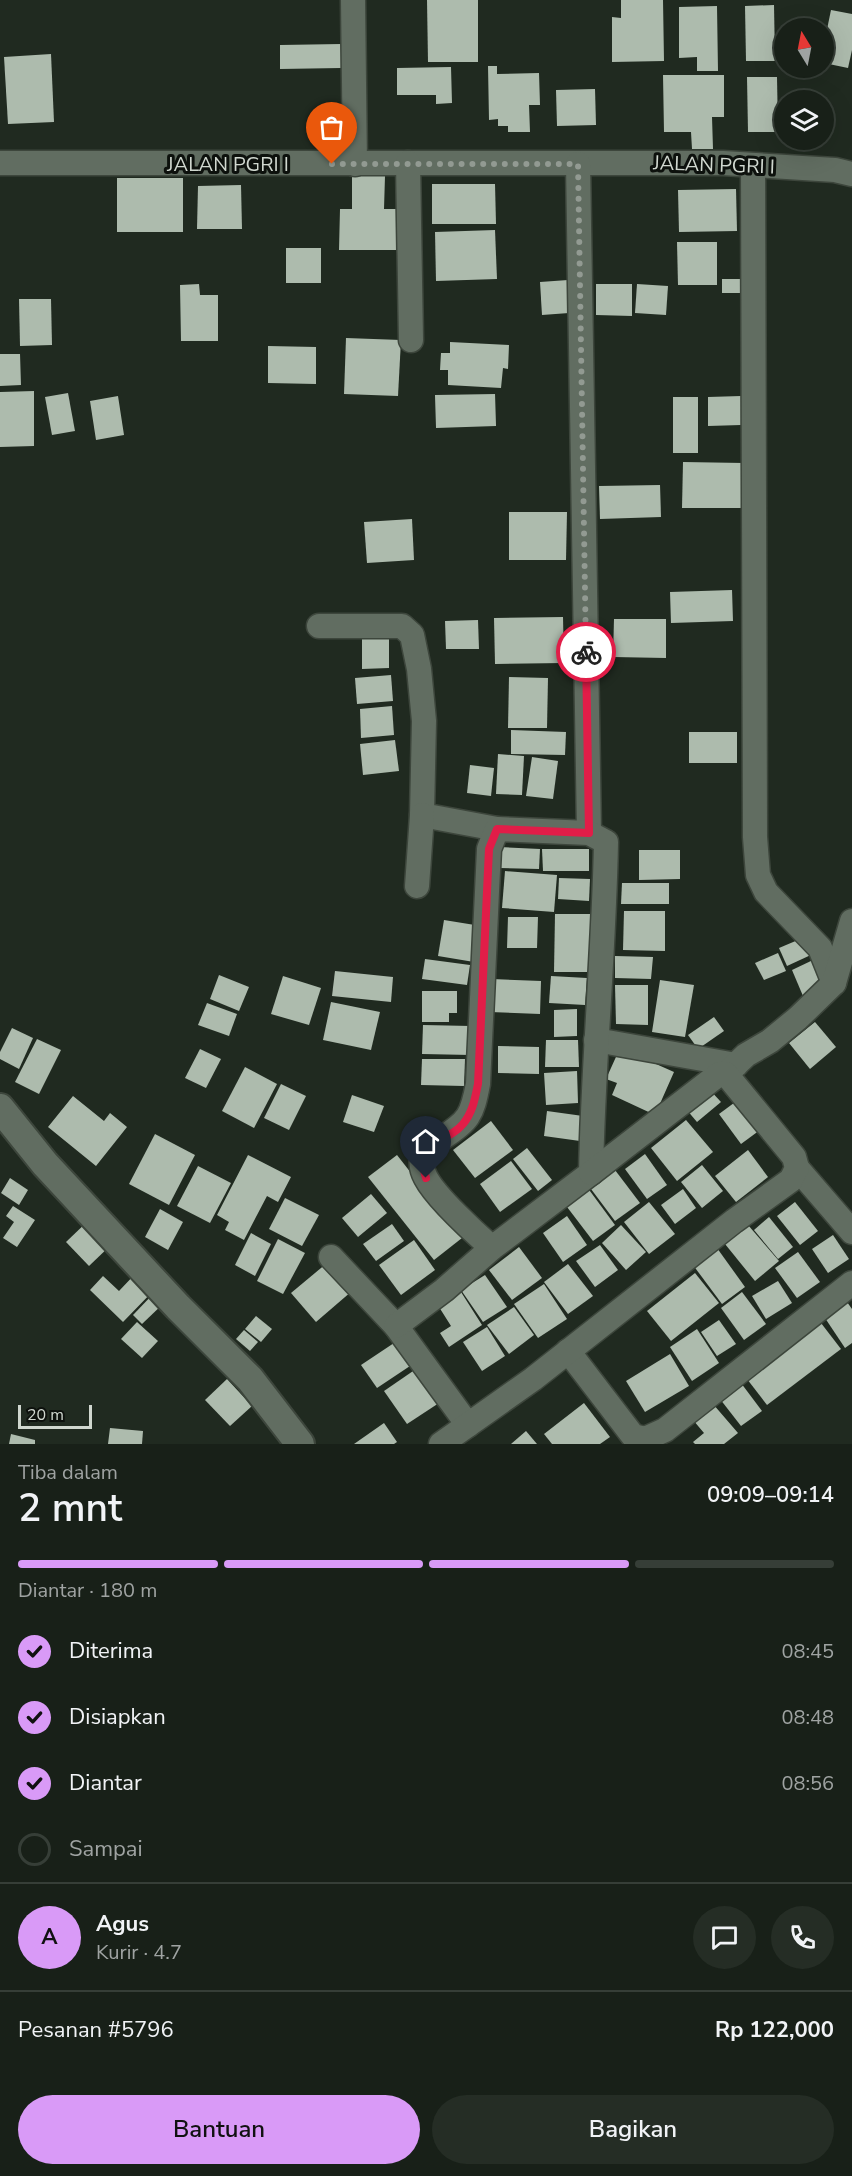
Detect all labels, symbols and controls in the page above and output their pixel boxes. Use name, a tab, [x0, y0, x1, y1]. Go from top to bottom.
north arrow	[774, 18, 834, 78]
map controls	[774, 18, 834, 150]
button: layers	[774, 90, 834, 150]
pin	[306, 102, 357, 164]
icon: bag	[315, 111, 348, 144]
street label: JALAN PGRI I	[652, 149, 775, 181]
street label: JALAN PGRI I	[166, 151, 289, 178]
courier	[556, 622, 616, 682]
icon: bike	[570, 636, 603, 669]
pin	[400, 1116, 451, 1178]
icon: home	[409, 1125, 442, 1158]
scale bar	[18, 1402, 92, 1430]
text: 20 m	[27, 1404, 64, 1426]
text: Tiba dalam	[18, 1459, 118, 1486]
text: 09:09–09:14	[707, 1480, 834, 1510]
text: 2 mnt	[18, 1482, 122, 1535]
text: Diantar · 180 m	[18, 1577, 157, 1604]
icon: check	[18, 1635, 51, 1668]
text: Diterima	[69, 1636, 153, 1666]
text: 08:45	[781, 1638, 834, 1665]
icon: check	[18, 1701, 51, 1734]
text: Disiapkan	[69, 1702, 166, 1732]
text: 08:48	[781, 1704, 834, 1731]
icon: check	[18, 1767, 51, 1800]
text: Diantar	[69, 1768, 142, 1798]
text: 08:56	[781, 1770, 834, 1797]
text: Sampai	[69, 1834, 143, 1864]
button: chat	[693, 1906, 756, 1969]
button: phone	[771, 1906, 834, 1969]
text: Agus	[96, 1909, 149, 1939]
text: A	[41, 1922, 58, 1952]
text: Kurir · 4.7	[96, 1939, 182, 1966]
text: Pesanan #5796	[18, 2015, 174, 2045]
text: Rp 122,000	[715, 2015, 834, 2045]
button: Bantuan	[18, 2095, 420, 2164]
button: Bagikan	[432, 2095, 834, 2164]

